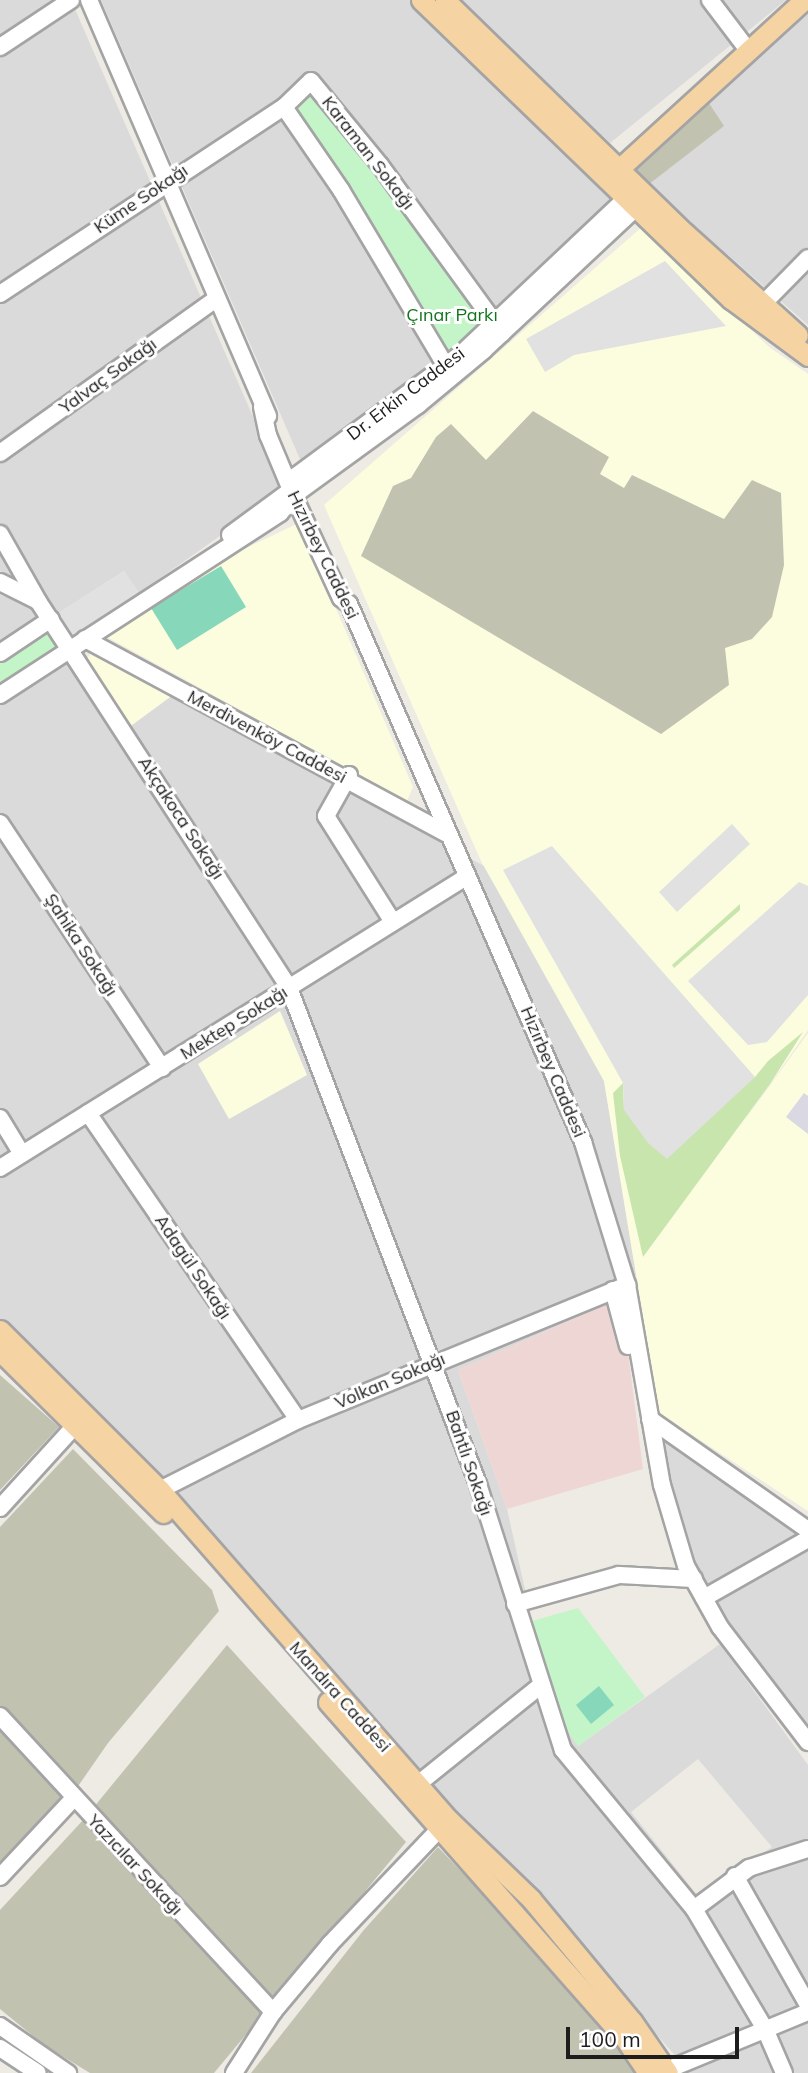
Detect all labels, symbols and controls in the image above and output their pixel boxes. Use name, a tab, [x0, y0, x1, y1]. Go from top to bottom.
street label: Karaman Sokağı	[317, 92, 419, 214]
street label: Küme Sokağı	[90, 160, 192, 238]
park label: Çınar Parkı	[406, 304, 498, 326]
street label: Yalvaç Sokağı	[55, 333, 161, 419]
street label: Dr. Erkin Caddesi	[343, 343, 469, 445]
street label: Hızırbey Caddesi	[283, 487, 363, 623]
street label: Merdivenköy Caddesi	[184, 686, 350, 788]
street label: Akçakoca Sokağı	[133, 752, 229, 884]
street label: Şahika Sokağı	[40, 890, 122, 1000]
street label: Mektep Sokağı	[176, 981, 292, 1065]
street label: Hızırbey Caddesi	[516, 1003, 590, 1141]
street label: Adagül Sokağı	[150, 1211, 236, 1323]
street label: Volkan Sokağı	[332, 1348, 448, 1414]
street label: Bahtlı Sokağı	[441, 1408, 497, 1518]
street label: Mandıra Caddesi	[285, 1637, 395, 1757]
street label: Yazıcılar Sokağı	[83, 1810, 187, 1920]
scale bar	[570, 2014, 743, 2058]
text: 100 m	[579, 2026, 641, 2052]

